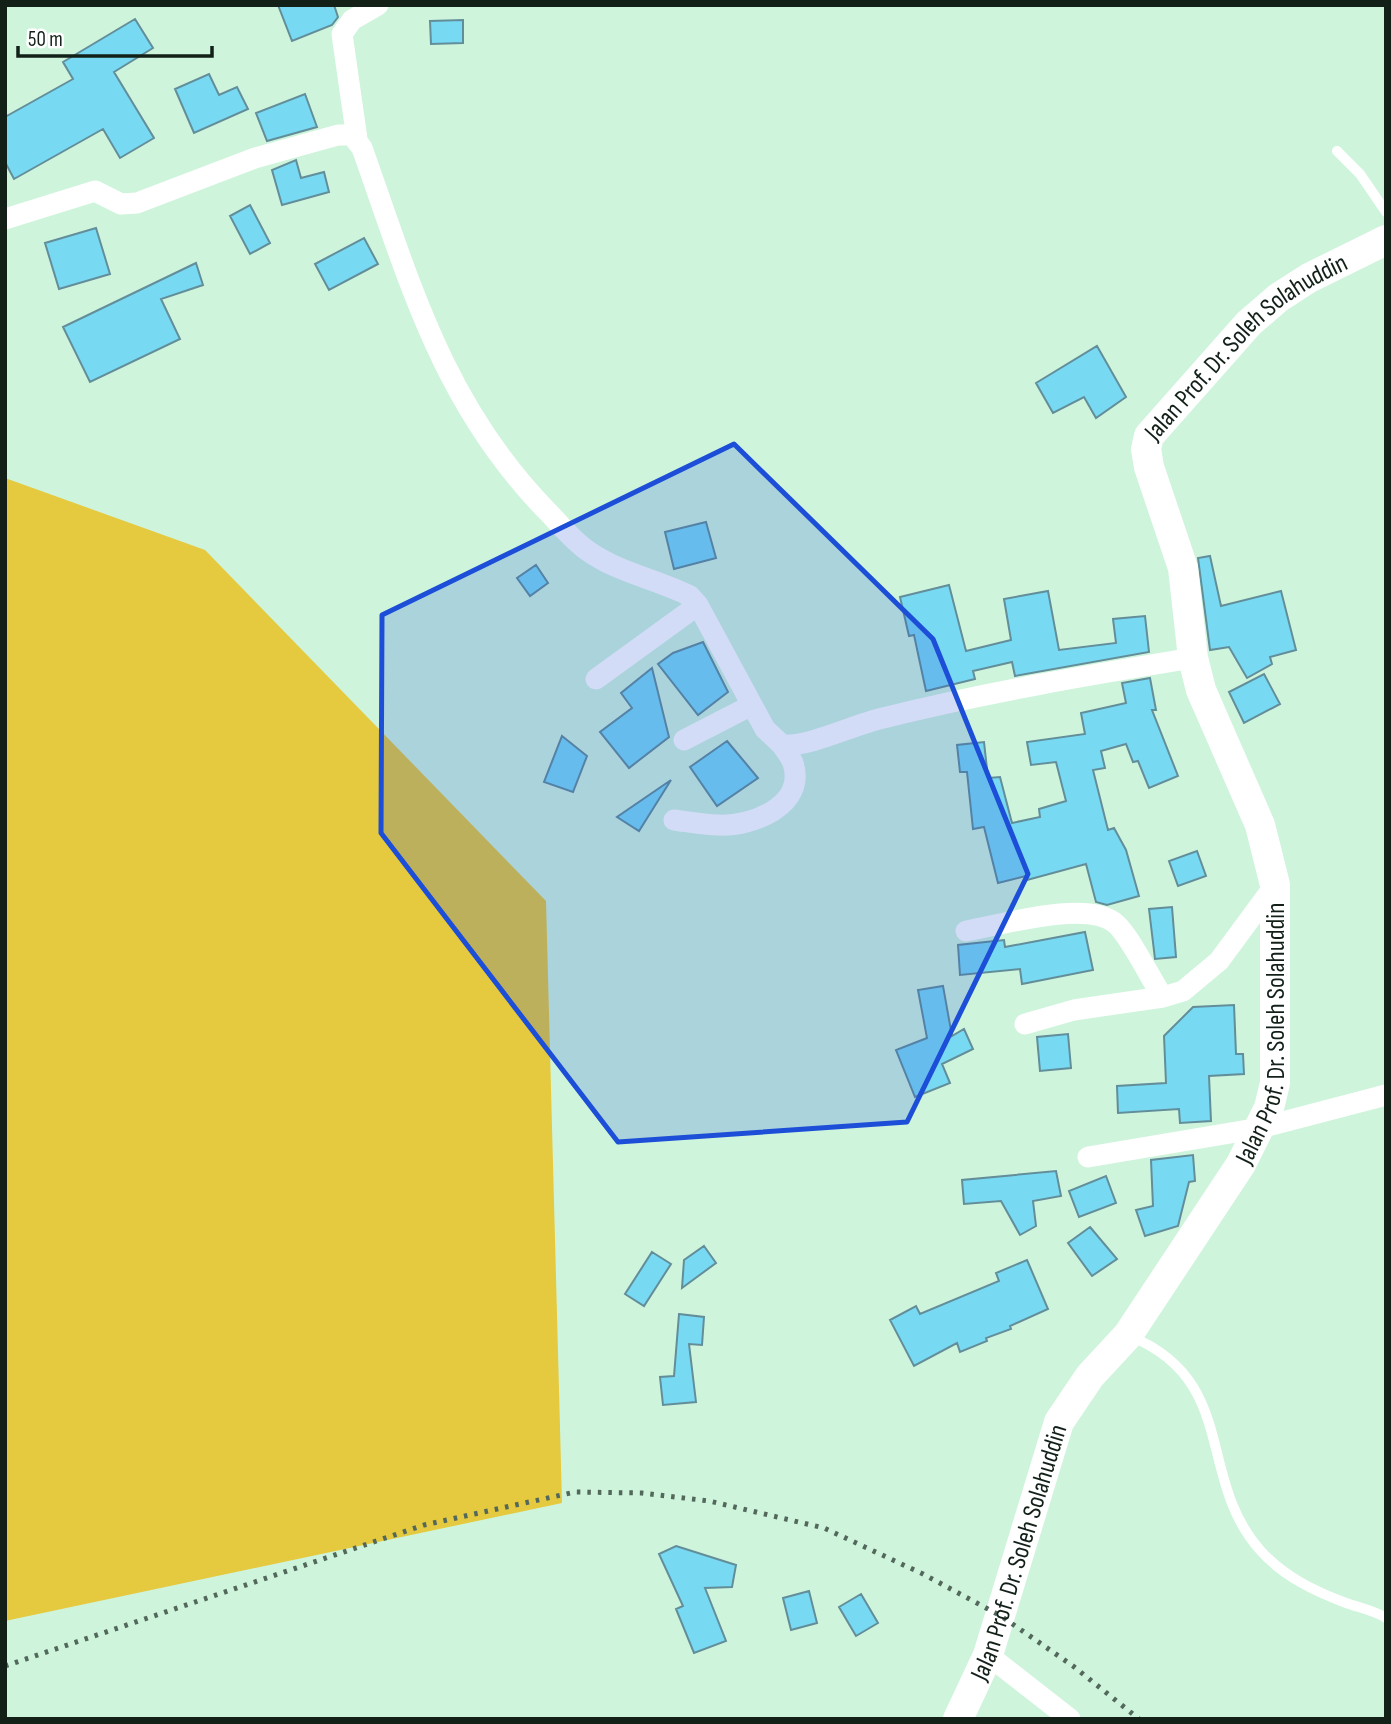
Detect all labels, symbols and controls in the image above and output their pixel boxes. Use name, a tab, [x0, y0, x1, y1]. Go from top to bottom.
scale bar	[18, 14, 212, 58]
text: 50 m	[28, 27, 63, 52]
street label: Jalan Prof. Dr. Soleh Solahuddin	[1138, 248, 1353, 448]
street label: Jalan Prof. Dr. Soleh Solahuddin	[1229, 903, 1292, 1171]
street label: Jalan Prof. Dr. Soleh Solahuddin	[964, 1421, 1074, 1687]

